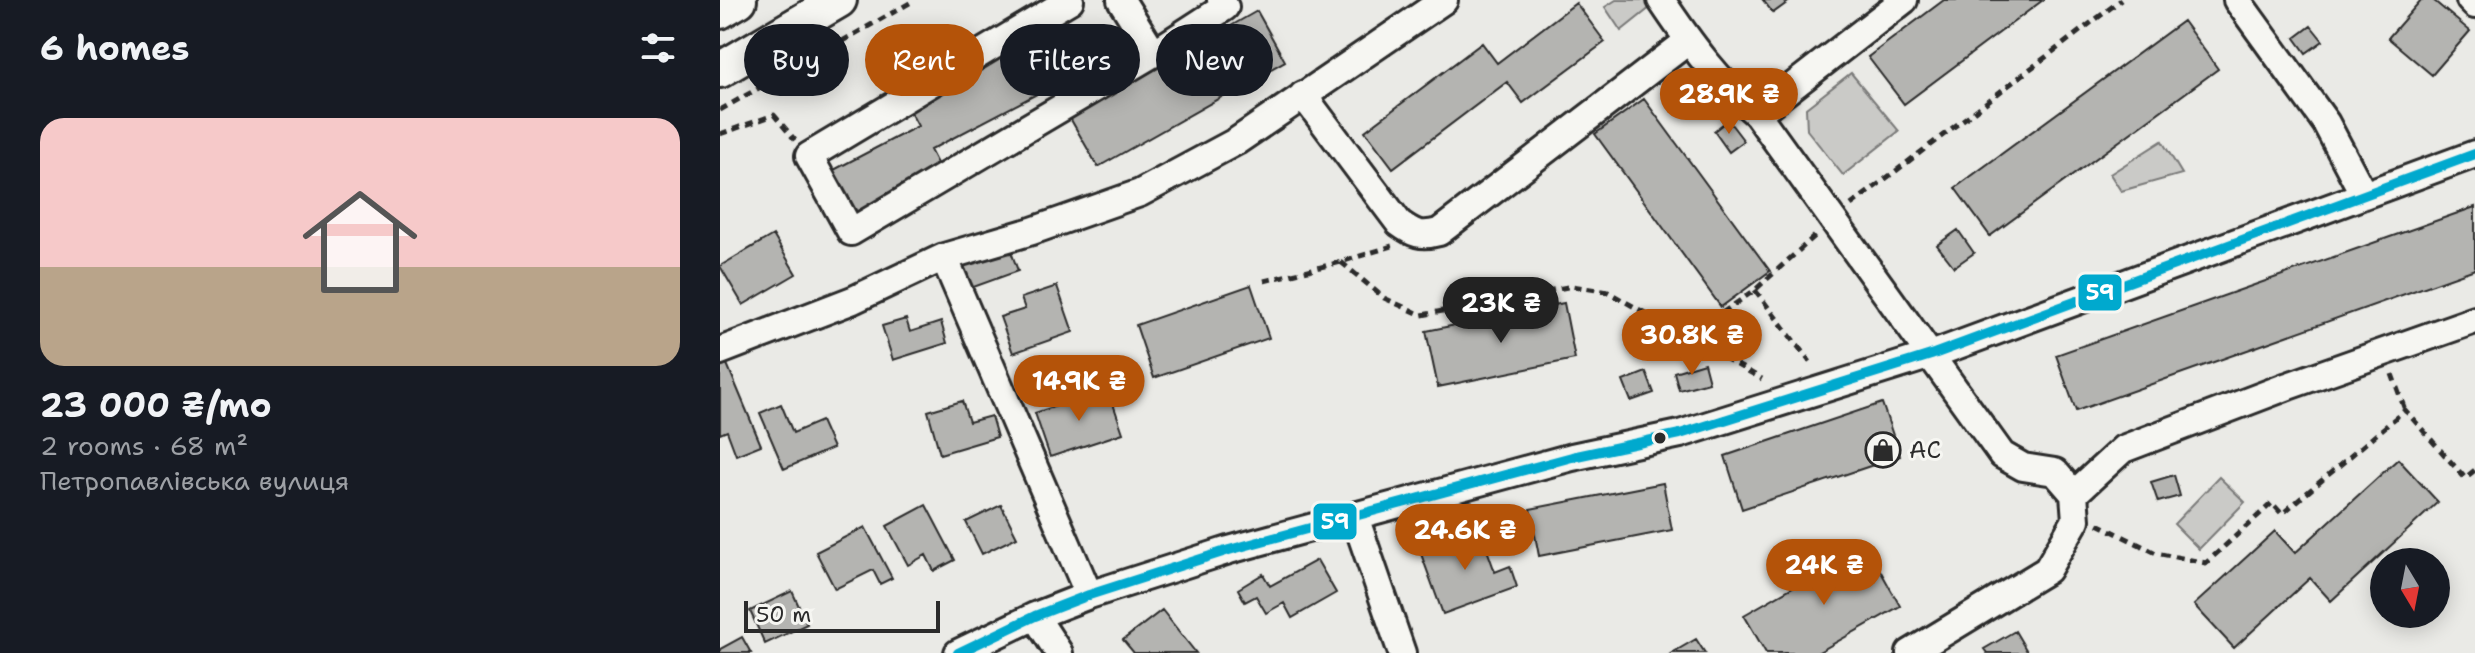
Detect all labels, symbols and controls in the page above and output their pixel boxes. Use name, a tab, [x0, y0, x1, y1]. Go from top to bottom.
chip: Buy	[744, 24, 849, 96]
chip: Rent	[865, 24, 984, 96]
chip: Filters	[1000, 24, 1140, 96]
chip: New	[1156, 24, 1273, 96]
text: 6 homes	[40, 25, 189, 71]
icon: filters	[636, 26, 680, 70]
pin: 28.9K ₴	[1655, 68, 1803, 136]
text: 28.9K ₴	[1678, 76, 1780, 111]
icon: home	[288, 170, 432, 314]
line badge: 59	[2077, 273, 2123, 312]
pin: 23K ₴	[1445, 277, 1557, 345]
text: 59	[2086, 278, 2114, 307]
text: 23K ₴	[1461, 285, 1541, 320]
pin: 30.8K ₴	[1618, 309, 1766, 377]
text: 30.8K ₴	[1640, 317, 1744, 352]
pin: 14.9K ₴	[1005, 355, 1153, 423]
text: 14.9K ₴	[1032, 363, 1126, 398]
text: 23 000 ₴/mo	[40, 382, 272, 428]
text: 2 rooms · 68 m²	[40, 428, 248, 463]
unlabelled marker	[1652, 430, 1668, 446]
shop icon: АС	[1864, 431, 1902, 469]
place label: АС	[1909, 434, 1941, 466]
text: Петропавлівська вулиця	[40, 463, 349, 498]
line badge: 59	[1312, 502, 1358, 541]
pin: 24.6K ₴	[1391, 504, 1539, 572]
text: 59	[1321, 507, 1349, 536]
text: 24.6K ₴	[1413, 512, 1517, 547]
pin: 24K ₴	[1768, 539, 1880, 607]
text: 24K ₴	[1784, 547, 1864, 582]
north arrow	[2370, 548, 2450, 628]
map controls	[2370, 548, 2450, 628]
scale bar	[744, 597, 940, 633]
text: 50 m	[756, 600, 811, 629]

